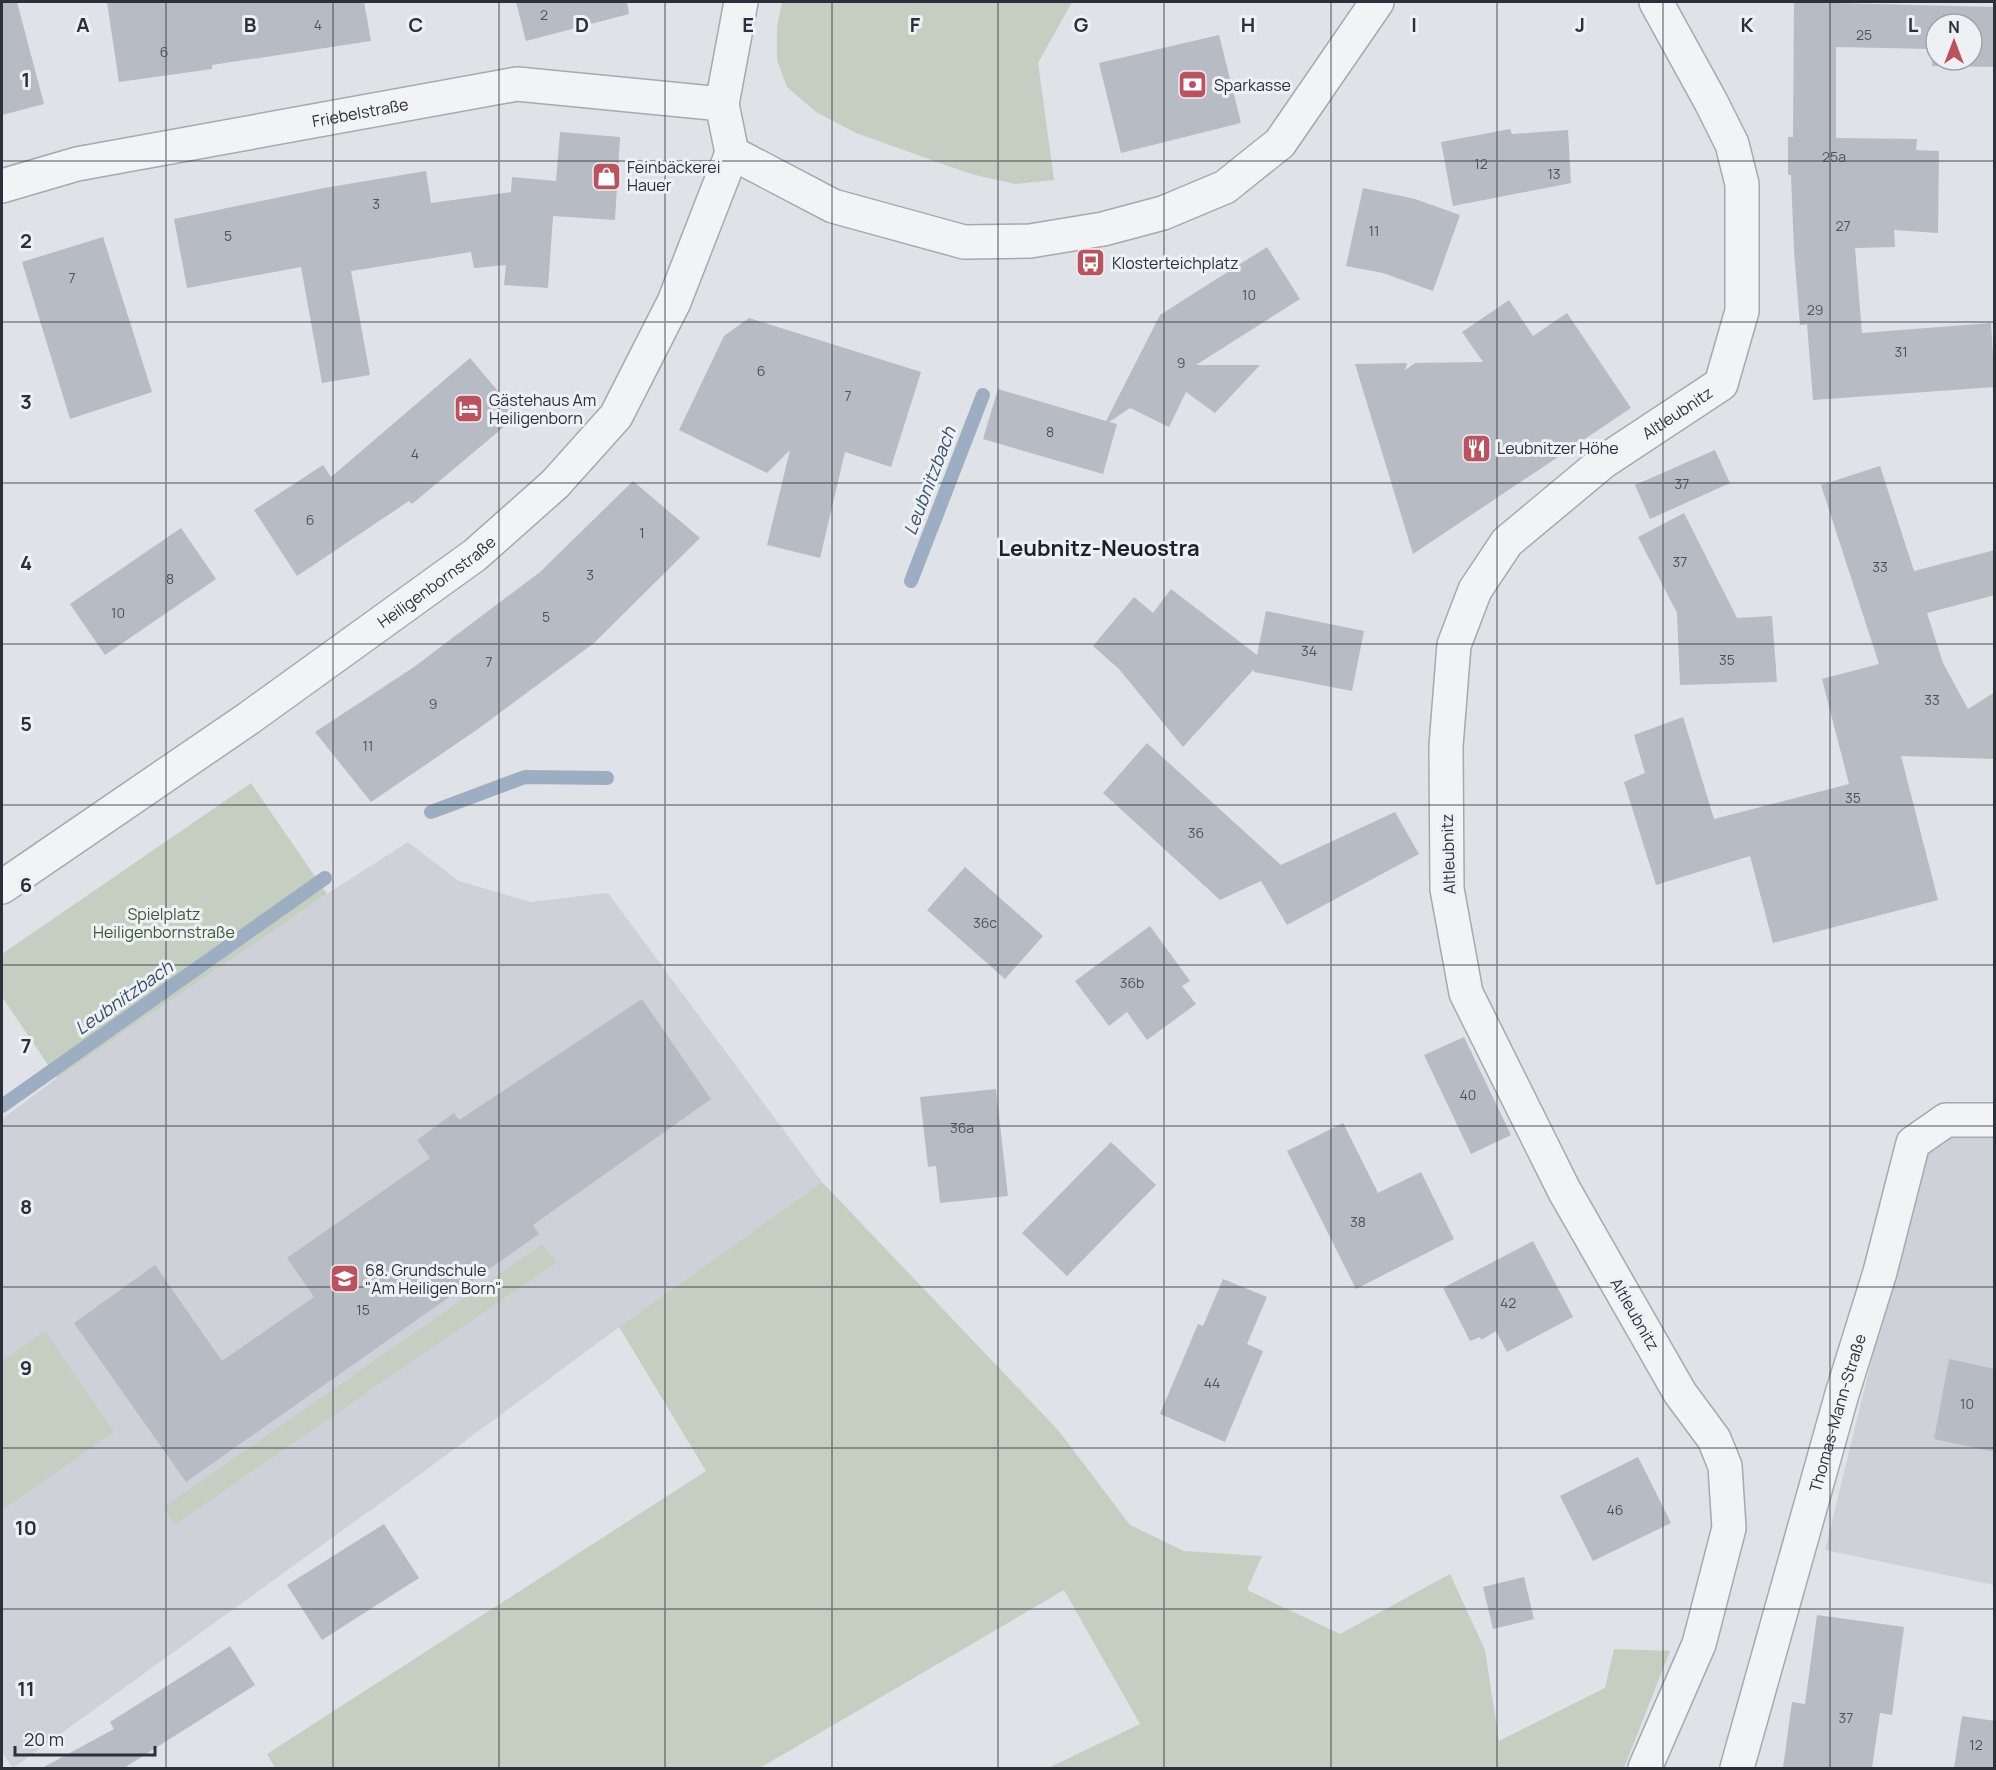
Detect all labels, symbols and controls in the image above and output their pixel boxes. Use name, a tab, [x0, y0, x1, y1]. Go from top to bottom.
house number: 2	[540, 5, 548, 24]
text: A	[76, 11, 90, 38]
text: B	[244, 11, 257, 38]
text: C	[409, 11, 423, 38]
text: D	[575, 11, 589, 38]
text: E	[742, 11, 754, 38]
text: F	[910, 11, 921, 38]
text: G	[1074, 11, 1089, 38]
text: H	[1241, 11, 1255, 38]
text: I	[1411, 11, 1417, 38]
text: J	[1575, 11, 1585, 38]
text: K	[1741, 11, 1754, 38]
text: L	[1908, 11, 1919, 38]
north arrow	[1924, 12, 1984, 72]
house number: 4	[314, 15, 322, 34]
text: N	[1948, 16, 1960, 38]
house number: 25	[1856, 25, 1872, 44]
house number: 6	[160, 42, 168, 61]
text: 1	[22, 66, 30, 93]
bank icon: Sparkasse	[1177, 69, 1209, 101]
place label: Sparkasse	[1214, 74, 1291, 96]
street label: Friebelstraße	[310, 93, 410, 132]
house number: 25a	[1822, 147, 1846, 166]
house number: 12	[1474, 154, 1488, 173]
place label: Feinbäckerei Hauer	[627, 156, 720, 196]
shop icon: Feinbäckerei Hauer	[590, 160, 622, 192]
house number: 13	[1547, 164, 1561, 183]
house number: 3	[372, 194, 380, 213]
house number: 27	[1835, 216, 1851, 235]
house number: 11	[1369, 221, 1379, 240]
house number: 5	[224, 226, 232, 245]
text: 2	[20, 227, 32, 254]
bus stop icon: Klosterteichplatz	[1075, 247, 1107, 279]
place label: Klosterteichplatz	[1112, 252, 1239, 274]
house number: 7	[68, 268, 76, 287]
house number: 10	[1242, 285, 1256, 304]
house number: 29	[1807, 300, 1823, 319]
house number: 31	[1894, 342, 1908, 361]
house number: 9	[1177, 353, 1185, 372]
house number: 6	[757, 361, 765, 380]
street label: Altleubnitz	[1638, 381, 1717, 444]
house number: 7	[844, 386, 852, 405]
text: 3	[20, 388, 32, 415]
place label: Gästehaus Am Heiligenborn	[489, 389, 596, 429]
hotel icon: Gästehaus Am Heiligenborn	[452, 393, 484, 425]
water label: Leubnitzbach	[897, 422, 961, 538]
house number: 8	[1046, 422, 1054, 441]
restaurant icon: Leubnitzer Höhe	[1460, 432, 1492, 464]
place label: Leubnitzer Höhe	[1497, 437, 1619, 459]
house number: 4	[411, 444, 419, 463]
house number: 37	[1675, 474, 1689, 493]
house number: 6	[306, 510, 314, 529]
house number: 1	[639, 523, 645, 542]
street label: Heiligenbornstraße	[373, 531, 500, 633]
district label: Leubnitz-Neuostra	[998, 533, 1200, 563]
text: 4	[20, 549, 32, 576]
house number: 37	[1673, 552, 1687, 571]
house number: 33	[1872, 557, 1888, 576]
house number: 3	[586, 565, 594, 584]
house number: 8	[166, 569, 174, 588]
house number: 10	[111, 603, 125, 622]
house number: 5	[542, 607, 550, 626]
house number: 34	[1301, 641, 1317, 660]
house number: 35	[1719, 650, 1735, 669]
house number: 7	[485, 652, 493, 671]
house number: 33	[1924, 690, 1940, 709]
house number: 9	[429, 694, 437, 713]
text: 5	[20, 710, 32, 737]
house number: 11	[363, 736, 373, 755]
house number: 35	[1845, 788, 1861, 807]
street label: Altleubnitz	[1436, 813, 1460, 895]
house number: 36	[1188, 823, 1204, 842]
text: 6	[20, 871, 32, 898]
park label: Spielplatz Heiligenbornstraße	[93, 903, 235, 943]
house number: 36c	[973, 913, 997, 932]
water label: Leubnitzbach	[70, 954, 178, 1040]
house number: 36b	[1120, 973, 1144, 992]
text: 7	[21, 1032, 31, 1059]
house number: 40	[1460, 1085, 1476, 1104]
house number: 36a	[950, 1118, 974, 1137]
text: 8	[20, 1193, 32, 1220]
house number: 38	[1350, 1212, 1366, 1231]
place label: 68. Grundschule "Am Heiligen Born"	[365, 1259, 501, 1299]
school or university icon: 68. Grundschule "Am Heiligen Born"	[328, 1263, 360, 1295]
street label: Altleubnitz	[1605, 1274, 1665, 1354]
house number: 42	[1500, 1293, 1516, 1312]
house number: 15	[356, 1300, 370, 1319]
street label: Thomas-Mann-Straße	[1804, 1331, 1871, 1495]
text: 9	[20, 1354, 32, 1381]
house number: 44	[1204, 1373, 1220, 1392]
house number: 10	[1960, 1394, 1974, 1413]
house number: 46	[1607, 1500, 1623, 1519]
text: 10	[15, 1514, 37, 1541]
text: 11	[17, 1675, 35, 1702]
house number: 37	[1839, 1708, 1853, 1727]
scale bar	[15, 1719, 154, 1757]
text: 20 m	[24, 1727, 64, 1751]
house number: 12	[1969, 1735, 1983, 1754]

